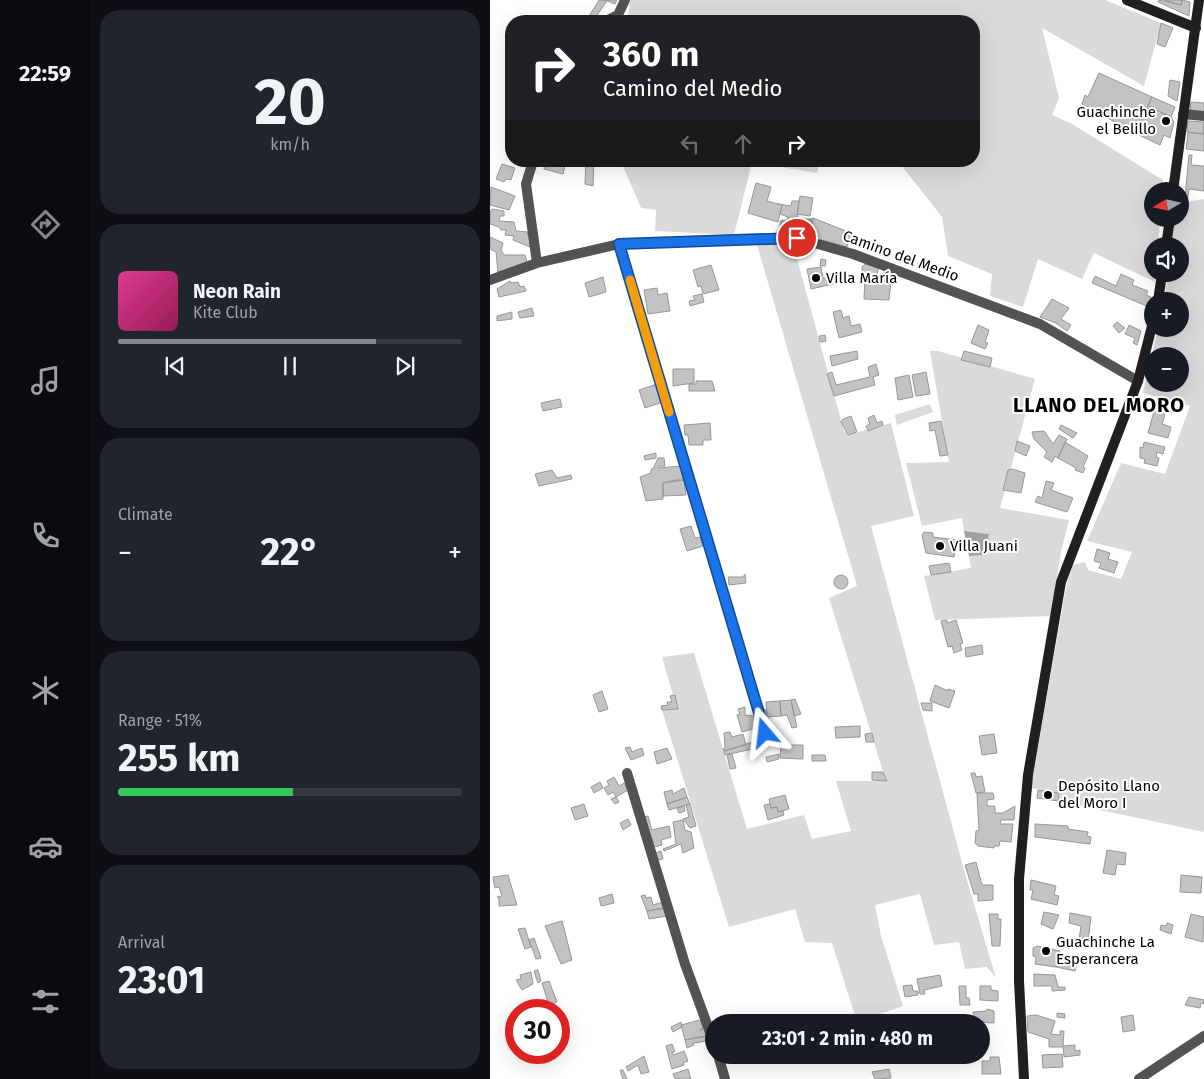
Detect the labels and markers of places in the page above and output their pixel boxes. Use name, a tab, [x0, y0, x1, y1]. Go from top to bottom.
place label: Guachinche el Belillo	[1077, 103, 1156, 138]
marker: Guachinche el Belillo	[1160, 115, 1172, 127]
pin	[776, 217, 818, 259]
place label: Villa María	[826, 269, 897, 287]
marker: Villa María	[810, 272, 822, 284]
place label: Villa Juani	[950, 537, 1018, 555]
marker: Villa Juani	[934, 540, 946, 552]
place label: Depósito Llano del Moro I	[1058, 777, 1160, 812]
marker: Depósito Llano del Moro I	[1042, 789, 1054, 801]
place label: Guachinche La Esperancera	[1056, 933, 1155, 968]
marker: Guachinche La Esperancera	[1040, 945, 1052, 957]

